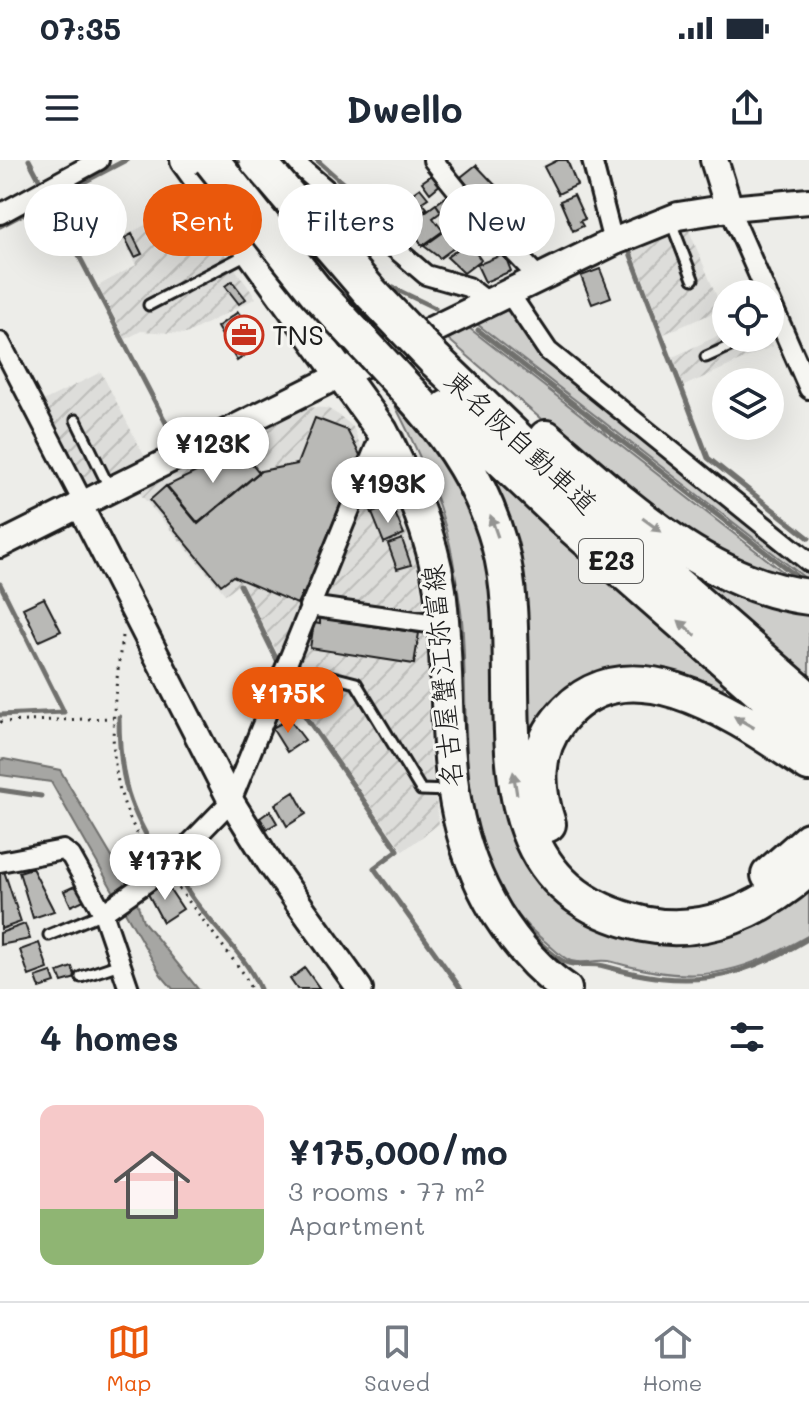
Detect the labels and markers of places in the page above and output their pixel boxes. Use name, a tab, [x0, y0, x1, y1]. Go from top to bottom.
office icon: TNS	[223, 314, 265, 356]
place label: TNS	[272, 316, 324, 352]
pin: ¥123K	[157, 417, 269, 485]
pin: ¥193K	[332, 457, 444, 525]
pin: ¥175K	[232, 667, 344, 735]
pin: ¥177K	[109, 834, 221, 902]

